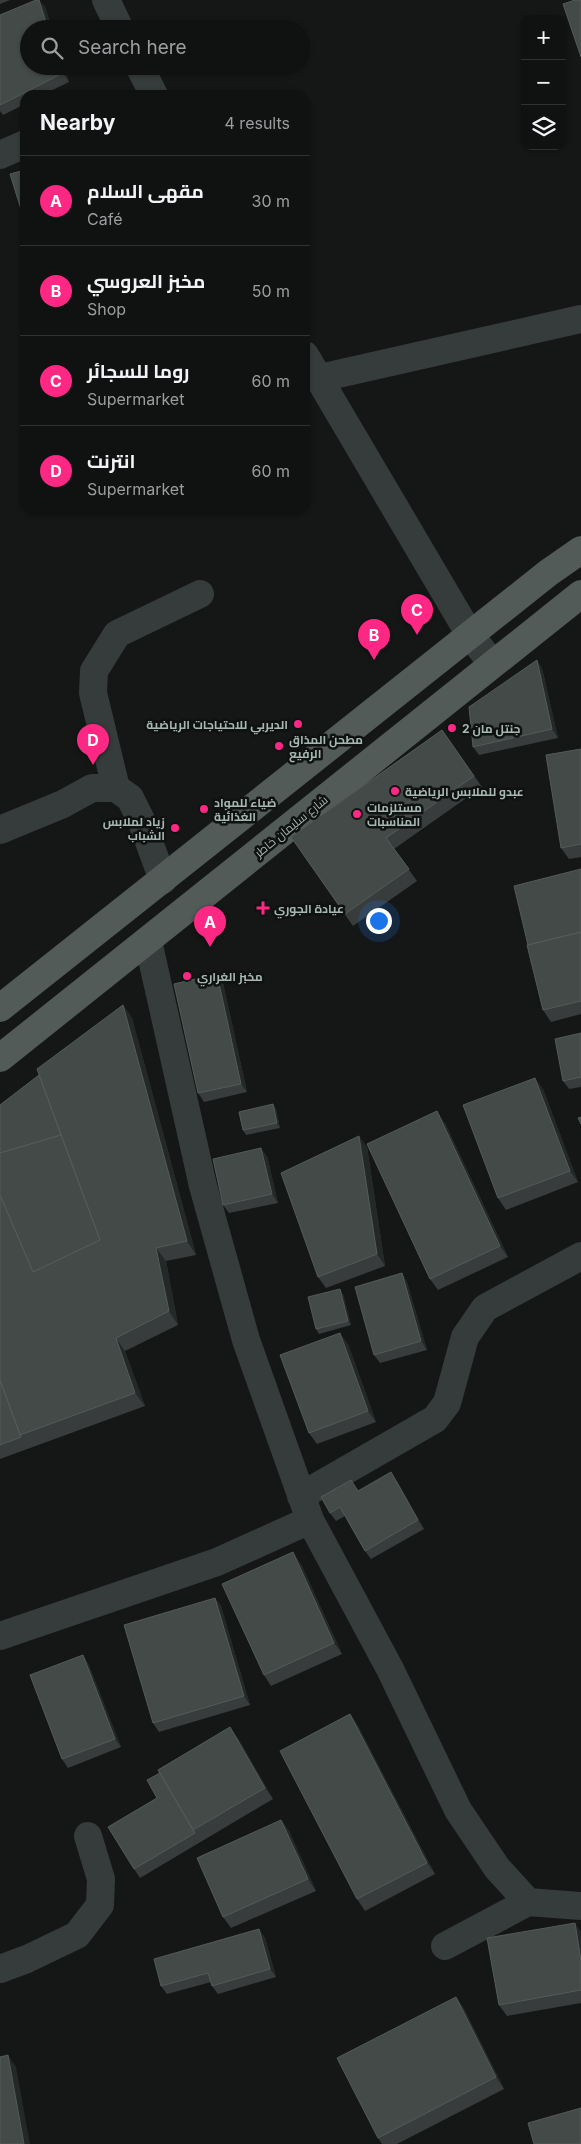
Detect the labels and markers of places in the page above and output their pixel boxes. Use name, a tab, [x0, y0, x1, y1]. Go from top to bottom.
pin: C	[401, 594, 433, 635]
pin: B	[358, 619, 390, 660]
place label: الديربي للاحتياجات الرياضية	[146, 717, 288, 735]
marker: الديربي للاحتياجات الرياضية	[292, 718, 304, 730]
place label: جنتل مان 2	[462, 721, 521, 737]
marker: جنتل مان 2	[446, 722, 458, 734]
pin: D	[77, 724, 109, 765]
place label: مطحن المذاق الرفيع	[289, 732, 363, 763]
marker: مطحن المذاق الرفيع	[273, 740, 285, 752]
place label: عبدو للملابس الرياضية	[405, 784, 524, 800]
marker: عبدو للملابس الرياضية	[389, 785, 401, 797]
place label: ضياء للمواد الغذائية	[214, 795, 277, 824]
place label: مستلزمات المناسبات	[367, 800, 422, 829]
marker: ضياء للمواد الغذائية	[198, 803, 210, 815]
marker: مستلزمات المناسبات	[351, 808, 363, 820]
place label: زياد لملابس الشباب	[103, 814, 165, 843]
marker: زياد لملابس الشباب	[169, 822, 181, 834]
marker: عيادة الجوري	[256, 901, 270, 915]
place label: عيادة الجوري	[274, 901, 344, 919]
pin: A	[194, 906, 226, 947]
place label: مخبز الغراري	[197, 969, 263, 987]
marker: مخبز الغراري	[181, 970, 193, 982]

